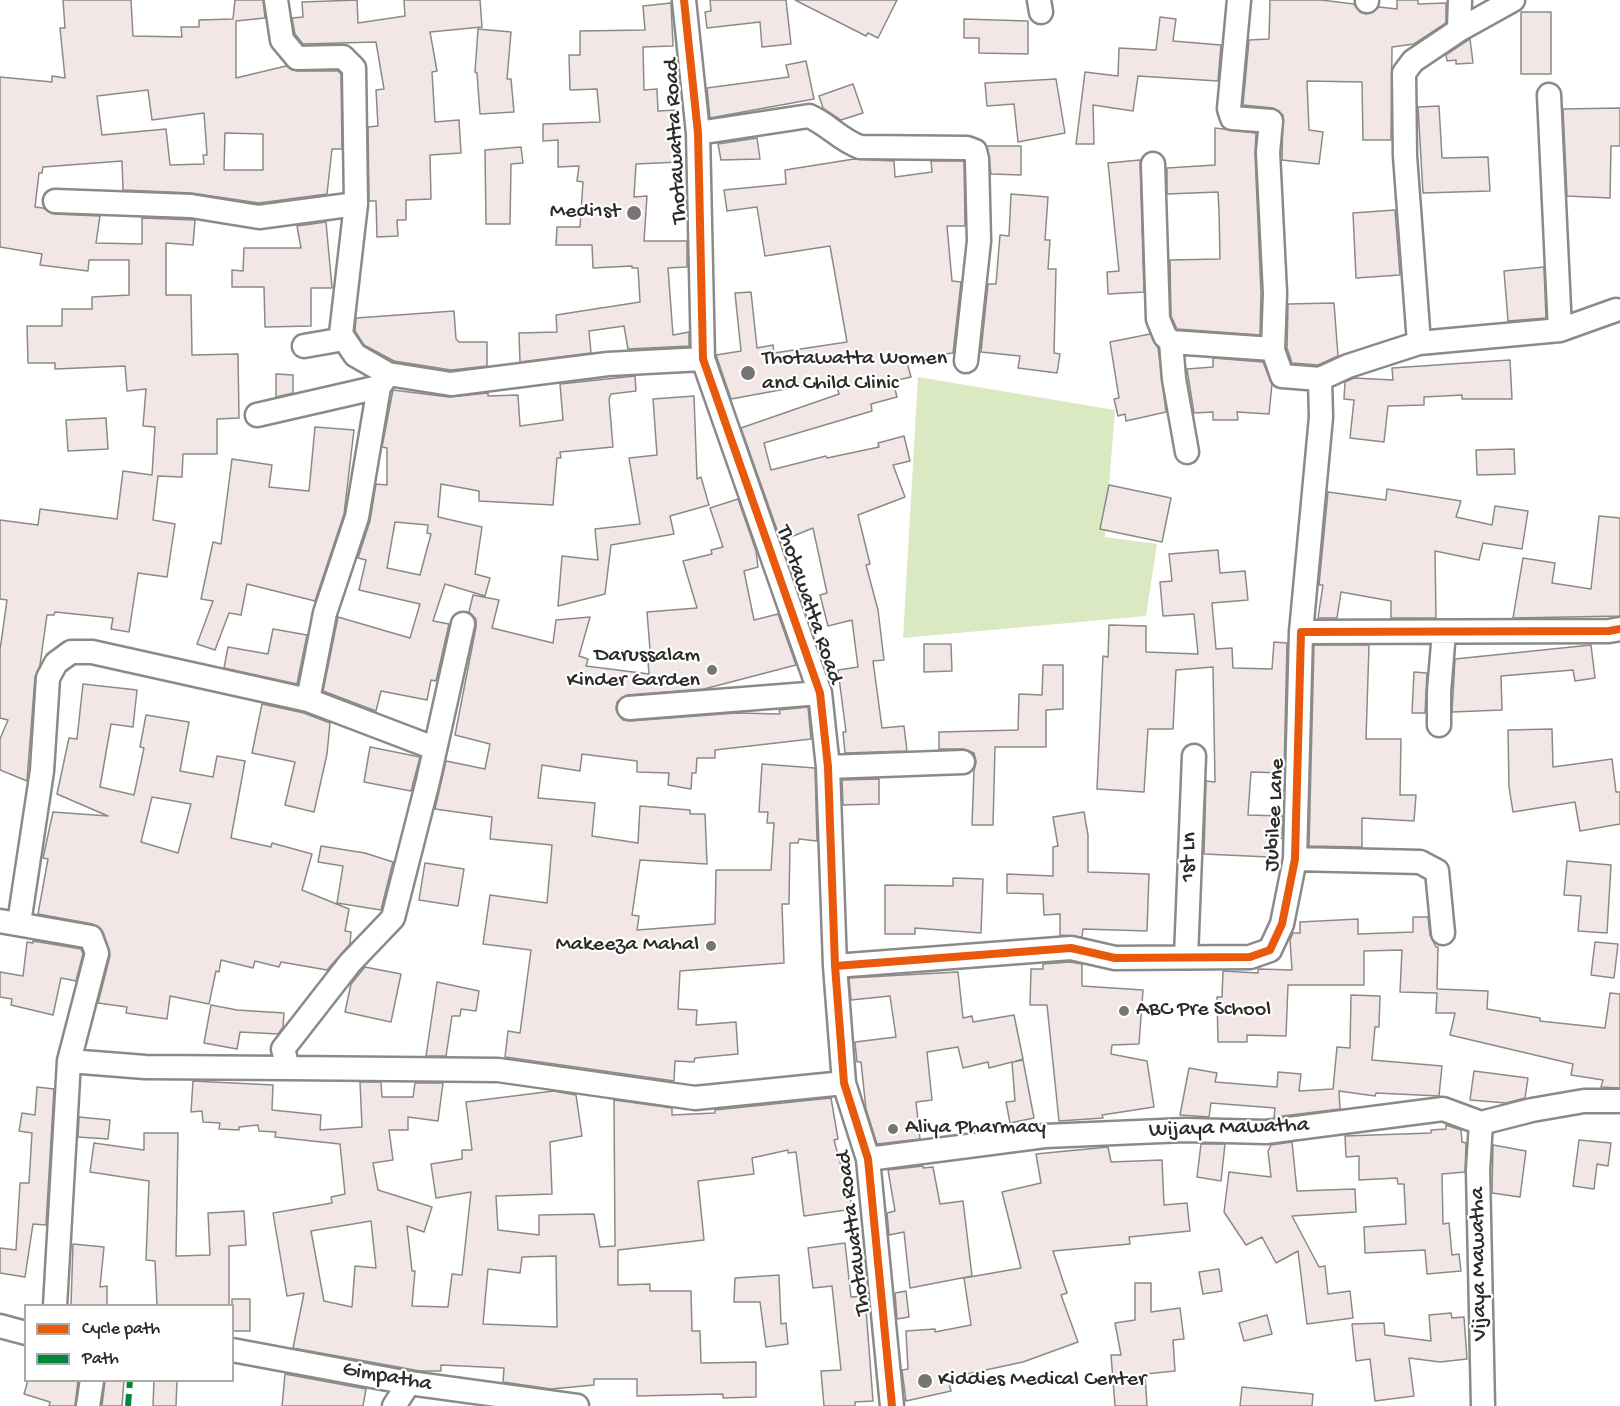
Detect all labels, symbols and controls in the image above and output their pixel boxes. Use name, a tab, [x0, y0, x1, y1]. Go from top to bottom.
street label: Thotawatta Road	[659, 58, 695, 224]
place label: Medi1st	[550, 200, 620, 226]
marker: Medi1st	[625, 204, 643, 222]
place label: Thotawatta Women and Child Clinic	[762, 347, 947, 398]
marker: Thotawatta Women and Child Clinic	[739, 364, 757, 382]
street label: Thotawatta Road	[769, 522, 847, 688]
place label: Darussalam Kinder Garden	[567, 644, 700, 696]
marker: Darussalam Kinder Garden	[705, 663, 719, 677]
street label: Jubilee Lane	[1260, 758, 1292, 872]
street label: 1st Ln	[1176, 832, 1204, 882]
place label: Makeeza Mahal	[556, 933, 699, 959]
marker: Makeeza Mahal	[704, 939, 718, 953]
place label: ABC Pre School	[1136, 998, 1271, 1024]
marker: ABC Pre School	[1117, 1004, 1131, 1018]
street label: Wijaya Mawatha	[1149, 1113, 1309, 1145]
place label: Aliya Pharmacy	[905, 1116, 1046, 1142]
marker: Aliya Pharmacy	[886, 1122, 900, 1136]
street label: Thotawatta Road	[832, 1149, 878, 1317]
street label: Vijaya Mawatha	[1465, 1187, 1495, 1341]
legend	[24, 1304, 234, 1382]
text: Cycle path	[82, 1319, 160, 1340]
text: Path	[82, 1349, 119, 1370]
street label: Gimpatha	[340, 1357, 434, 1399]
place label: Kiddies Medical Center	[938, 1368, 1146, 1394]
marker: Kiddies Medical Center	[916, 1372, 934, 1390]

